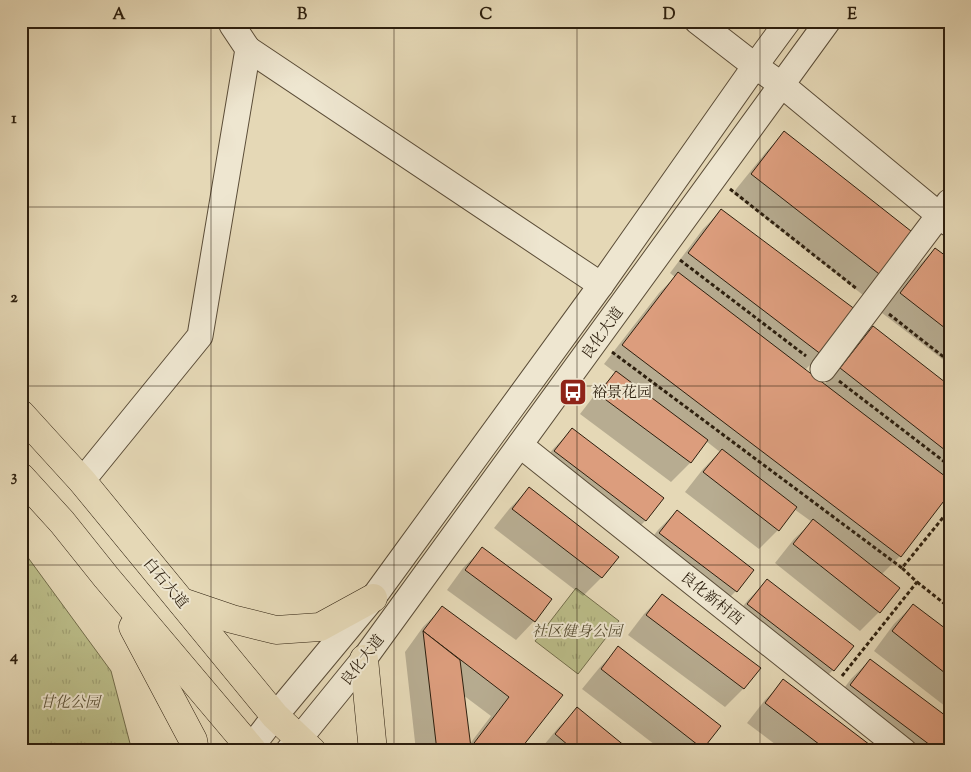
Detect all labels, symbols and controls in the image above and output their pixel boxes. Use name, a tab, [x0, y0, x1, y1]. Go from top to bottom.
text: A	[113, 4, 126, 27]
text: B	[297, 4, 307, 27]
text: C	[480, 4, 493, 27]
text: D	[663, 4, 676, 27]
text: E	[847, 4, 857, 27]
text: 1	[11, 108, 17, 131]
text: 2	[10, 287, 18, 310]
street label: 良化大道	[577, 303, 629, 364]
bus stop icon: 裕景花园	[558, 377, 588, 407]
place label: 裕景花园	[592, 383, 652, 404]
text: 3	[11, 466, 18, 489]
street label: 白石大道	[138, 554, 192, 614]
street label: 良化新村西	[675, 567, 747, 631]
park label: 社区健身公园	[532, 622, 624, 643]
street label: 良化大道	[336, 631, 390, 691]
text: 4	[9, 646, 18, 669]
park label: 甘化公园	[40, 693, 102, 714]

